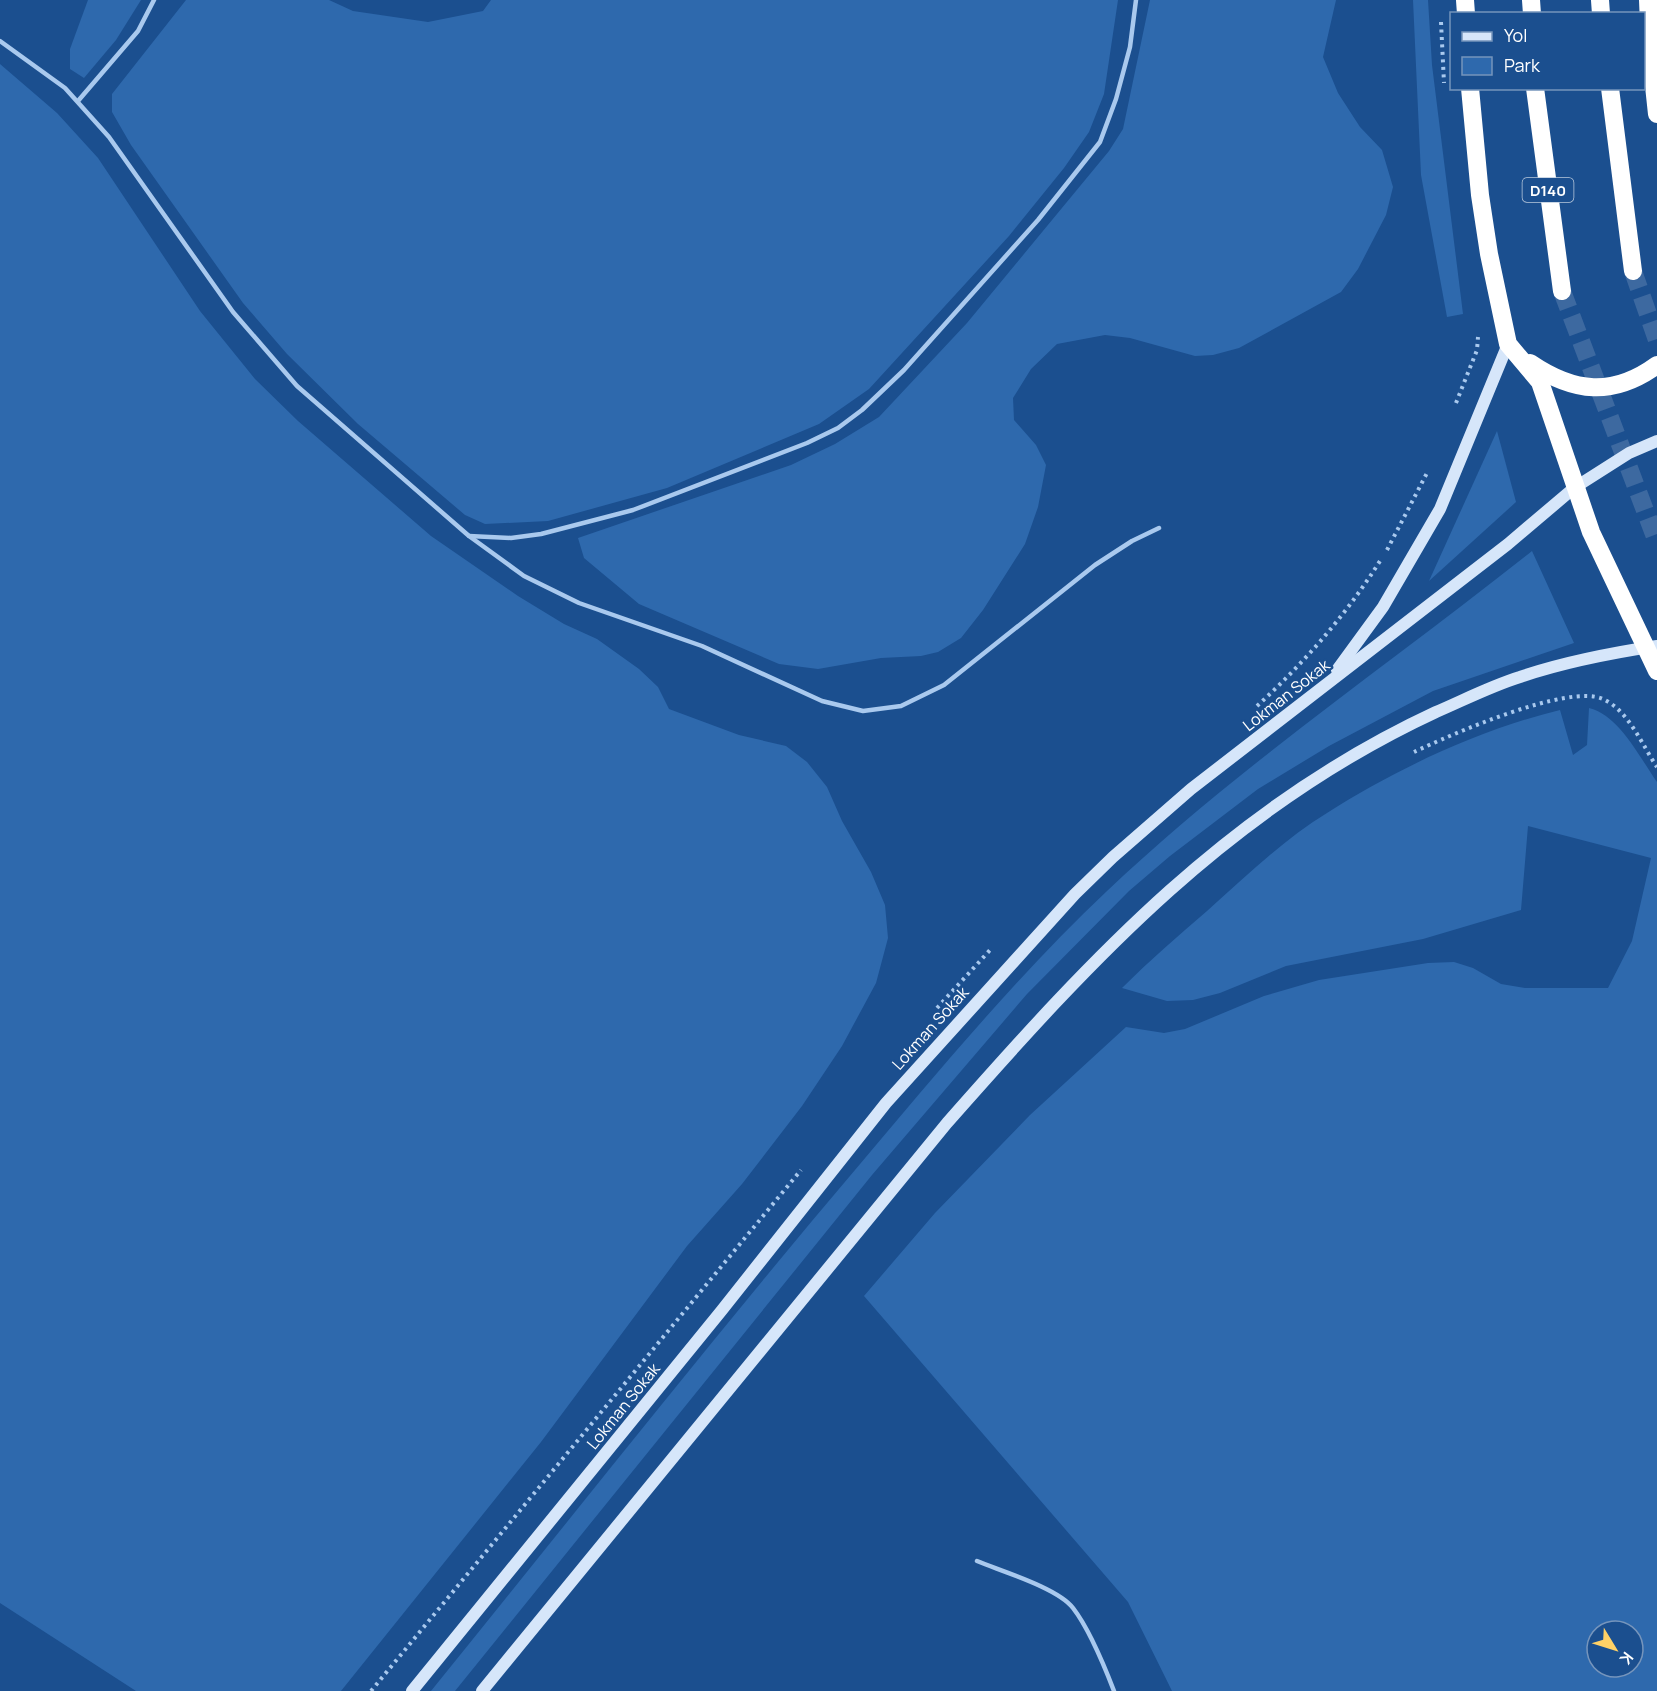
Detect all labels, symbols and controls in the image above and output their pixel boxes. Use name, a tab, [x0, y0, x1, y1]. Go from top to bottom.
legend	[1450, 12, 1645, 90]
text: Yol	[1504, 23, 1527, 47]
text: Park	[1504, 53, 1541, 77]
road number: D140	[1522, 178, 1574, 202]
street label: Lokman Sokak	[1238, 653, 1335, 736]
street label: Lokman Sokak	[887, 981, 974, 1074]
street label: Lokman Sokak	[581, 1358, 665, 1454]
north arrow	[1585, 1619, 1645, 1679]
text: K	[1615, 1647, 1639, 1670]

